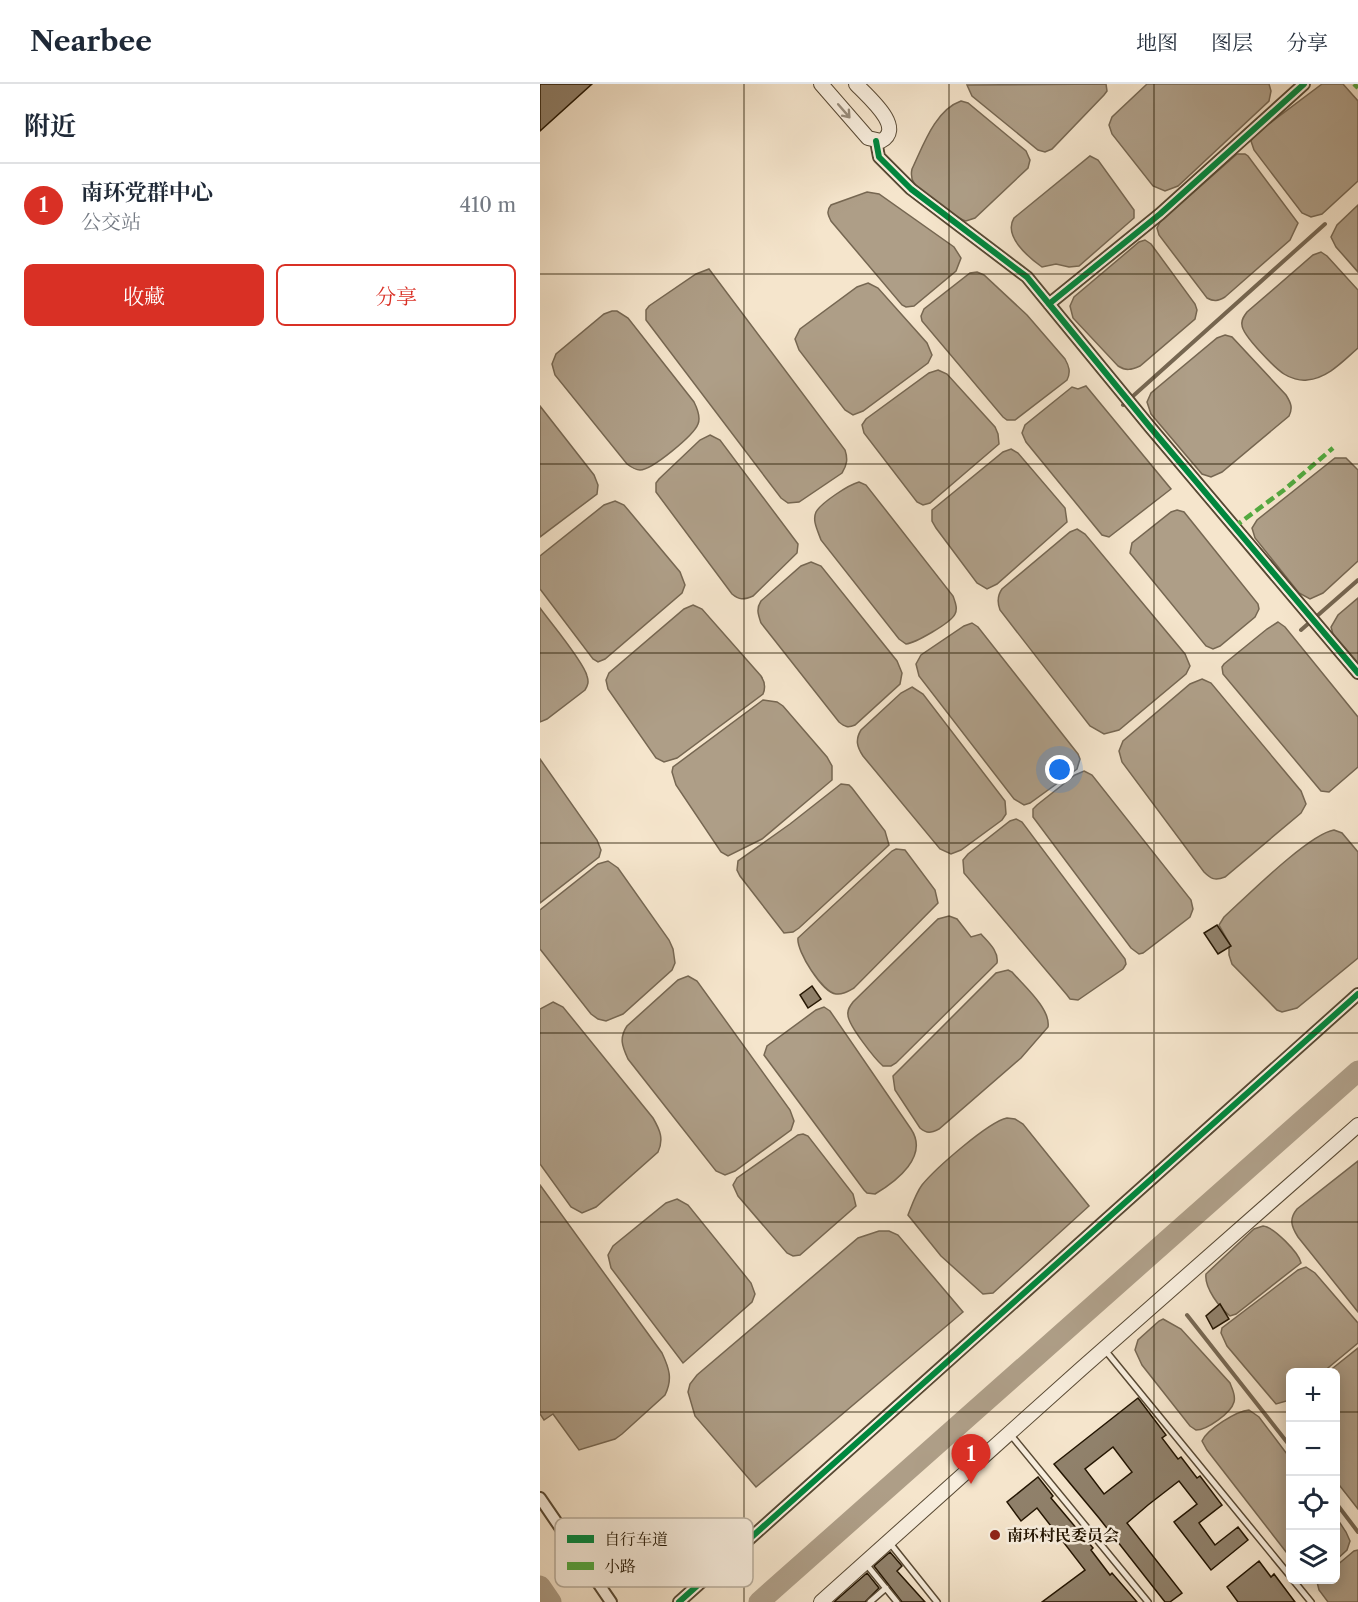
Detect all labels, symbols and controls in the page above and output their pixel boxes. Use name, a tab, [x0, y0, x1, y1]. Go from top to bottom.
text: Nearbee	[30, 24, 152, 58]
text: 地图	[1136, 30, 1178, 55]
text: 图层	[1211, 30, 1253, 55]
text: 分享	[1286, 30, 1328, 55]
one-way arrow	[838, 103, 851, 119]
text: 附近	[24, 110, 76, 142]
text: 南环党群中心	[81, 179, 213, 206]
text: 1	[39, 193, 48, 217]
text: 410 m	[459, 193, 516, 217]
text: 公交站	[81, 210, 141, 234]
button: 收藏	[24, 264, 264, 326]
button: 分享	[276, 264, 516, 326]
your location	[1045, 755, 1074, 784]
map controls	[1286, 1368, 1340, 1584]
button: +	[1286, 1368, 1340, 1422]
button: −	[1286, 1422, 1340, 1476]
pin: 1	[952, 1434, 990, 1484]
button: locate	[1286, 1476, 1340, 1530]
legend	[555, 1518, 753, 1587]
place label: 南环村民委员会	[1007, 1525, 1119, 1545]
marker: 南环村民委员会	[988, 1528, 1002, 1542]
text: 自行车道	[604, 1529, 668, 1549]
button: layers	[1286, 1530, 1340, 1584]
text: 小路	[604, 1556, 636, 1576]

